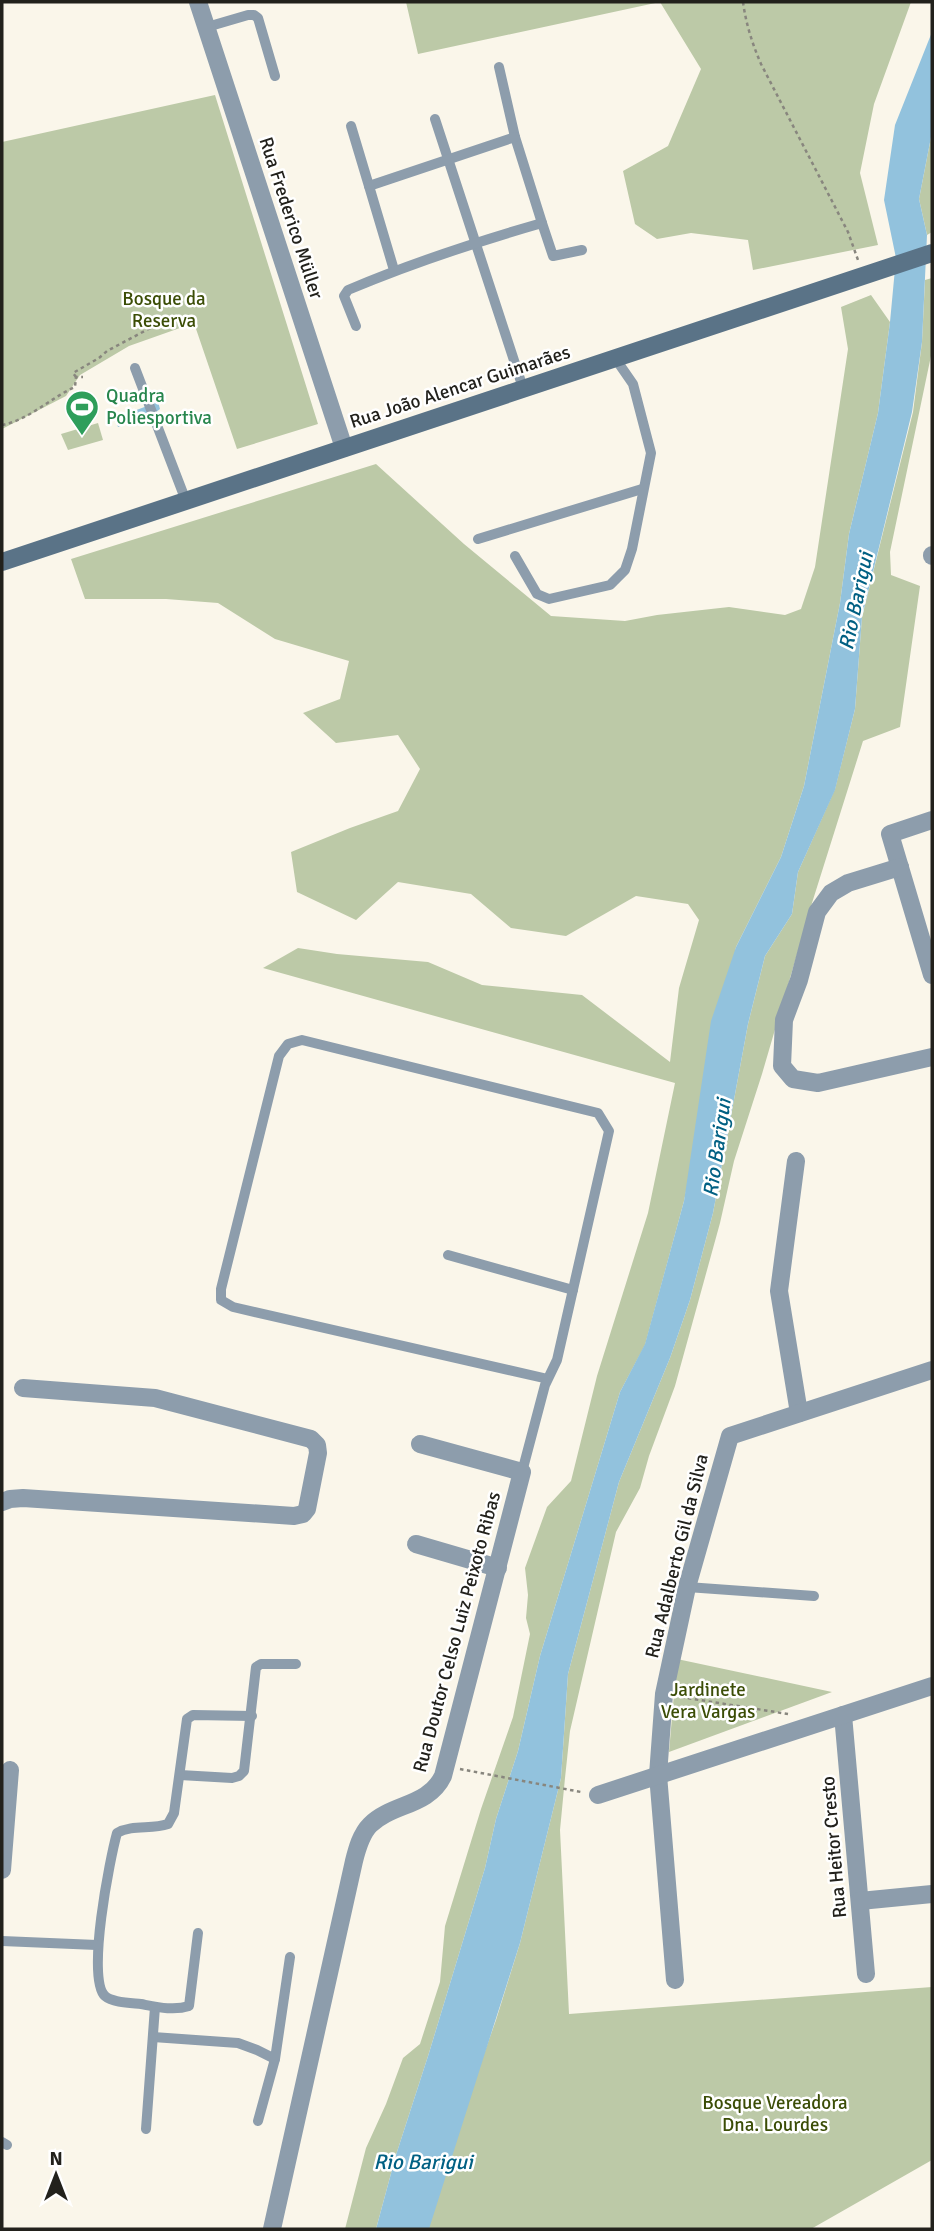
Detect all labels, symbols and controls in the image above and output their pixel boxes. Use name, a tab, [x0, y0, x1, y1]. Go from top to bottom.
street label: Rua Frederico Müller	[254, 134, 328, 302]
park label: Bosque da Reserva	[122, 287, 206, 333]
street label: Rua João Alencar Guimarães	[347, 340, 573, 434]
place label: Quadra Poliesportiva	[106, 384, 212, 430]
sports icon: Quadra Poliesportiva	[63, 388, 101, 437]
water label: Rio Barigui	[833, 548, 880, 652]
water label: Rio Barigui	[697, 1095, 737, 1199]
street label: Rua Adalberto Gil da Silva	[640, 1451, 714, 1661]
street label: Rua Doutor Celso Luiz Peixoto Ribas	[408, 1489, 506, 1775]
park label: Jardinete Vera Vargas	[661, 1678, 755, 1724]
street label: Rua Heitor Cresto	[816, 1775, 852, 1919]
park label: Bosque Vereadora Dna. Lourdes	[702, 2091, 848, 2137]
north arrow	[21, 2140, 91, 2210]
text: N	[49, 2147, 63, 2171]
water label: Rio Barigui	[373, 2149, 475, 2175]

